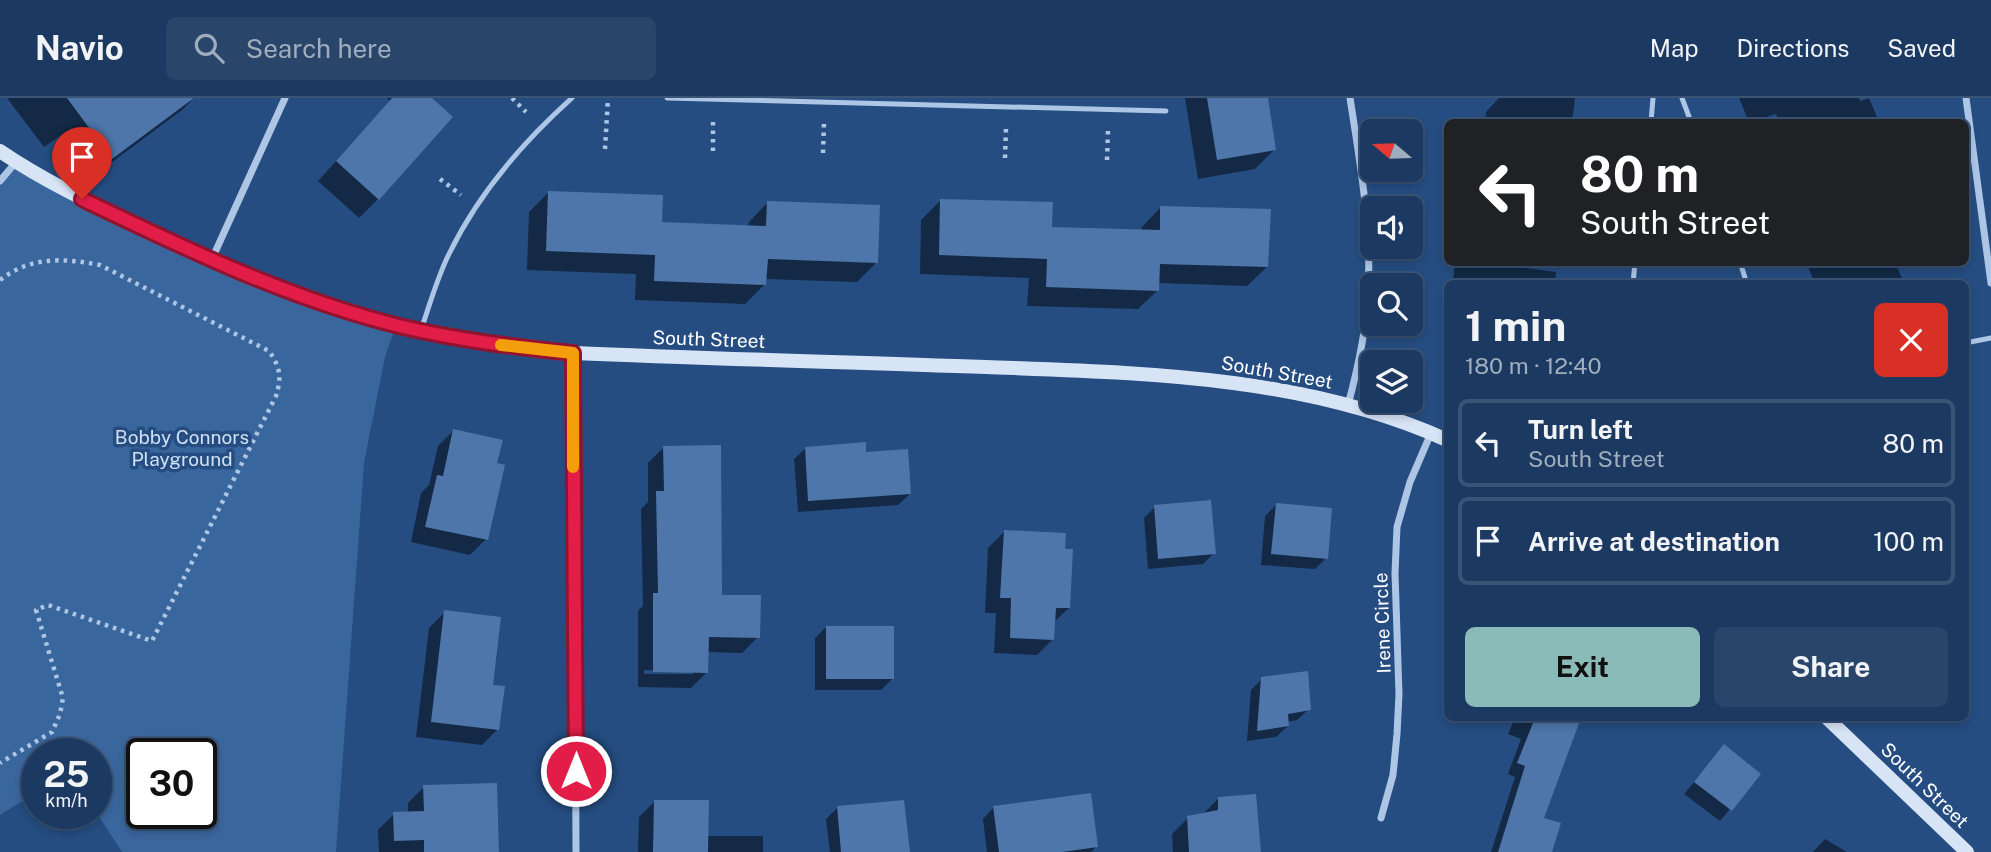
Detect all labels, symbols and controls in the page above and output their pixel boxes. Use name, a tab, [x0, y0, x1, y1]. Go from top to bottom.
search box	[166, 17, 656, 80]
text: Navio	[35, 29, 124, 67]
icon: search	[190, 29, 228, 67]
text: Search here	[246, 33, 392, 64]
text: Map	[1650, 34, 1699, 62]
text: Directions	[1737, 34, 1849, 62]
text: Saved	[1887, 34, 1956, 62]
north arrow	[1360, 119, 1423, 182]
map controls	[1360, 119, 1423, 413]
pin	[52, 127, 112, 199]
icon: arrive	[63, 138, 101, 176]
text: 80 m	[1580, 145, 1699, 203]
icon: left	[1465, 147, 1556, 238]
button: sound	[1360, 196, 1423, 259]
text: South Street	[1580, 204, 1770, 241]
button: search	[1360, 273, 1423, 336]
text: 1 min	[1465, 301, 1566, 350]
button: close	[1874, 303, 1948, 377]
street label: South Street	[652, 326, 766, 352]
button: layers	[1360, 350, 1423, 413]
street label: South Street	[1219, 351, 1335, 393]
text: 180 m · 12:40	[1465, 352, 1602, 379]
text: Turn left	[1528, 414, 1633, 445]
icon: left	[1469, 424, 1507, 462]
park label: Bobby Connors Playground	[115, 426, 249, 470]
text: 80 m	[1883, 428, 1944, 459]
text: South Street	[1528, 445, 1665, 472]
icon: arrive	[1469, 522, 1507, 560]
text: Arrive at destination	[1528, 526, 1780, 557]
text: 100 m	[1873, 526, 1944, 557]
street label: Irene Circle	[1369, 572, 1395, 674]
button: Exit	[1465, 627, 1700, 707]
button: Share	[1714, 627, 1948, 707]
position arrow	[539, 734, 613, 808]
speed limit sign: 30	[126, 738, 217, 829]
street label: South Street	[1877, 738, 1973, 832]
text: 25	[44, 754, 89, 795]
text: km/h	[45, 790, 88, 811]

